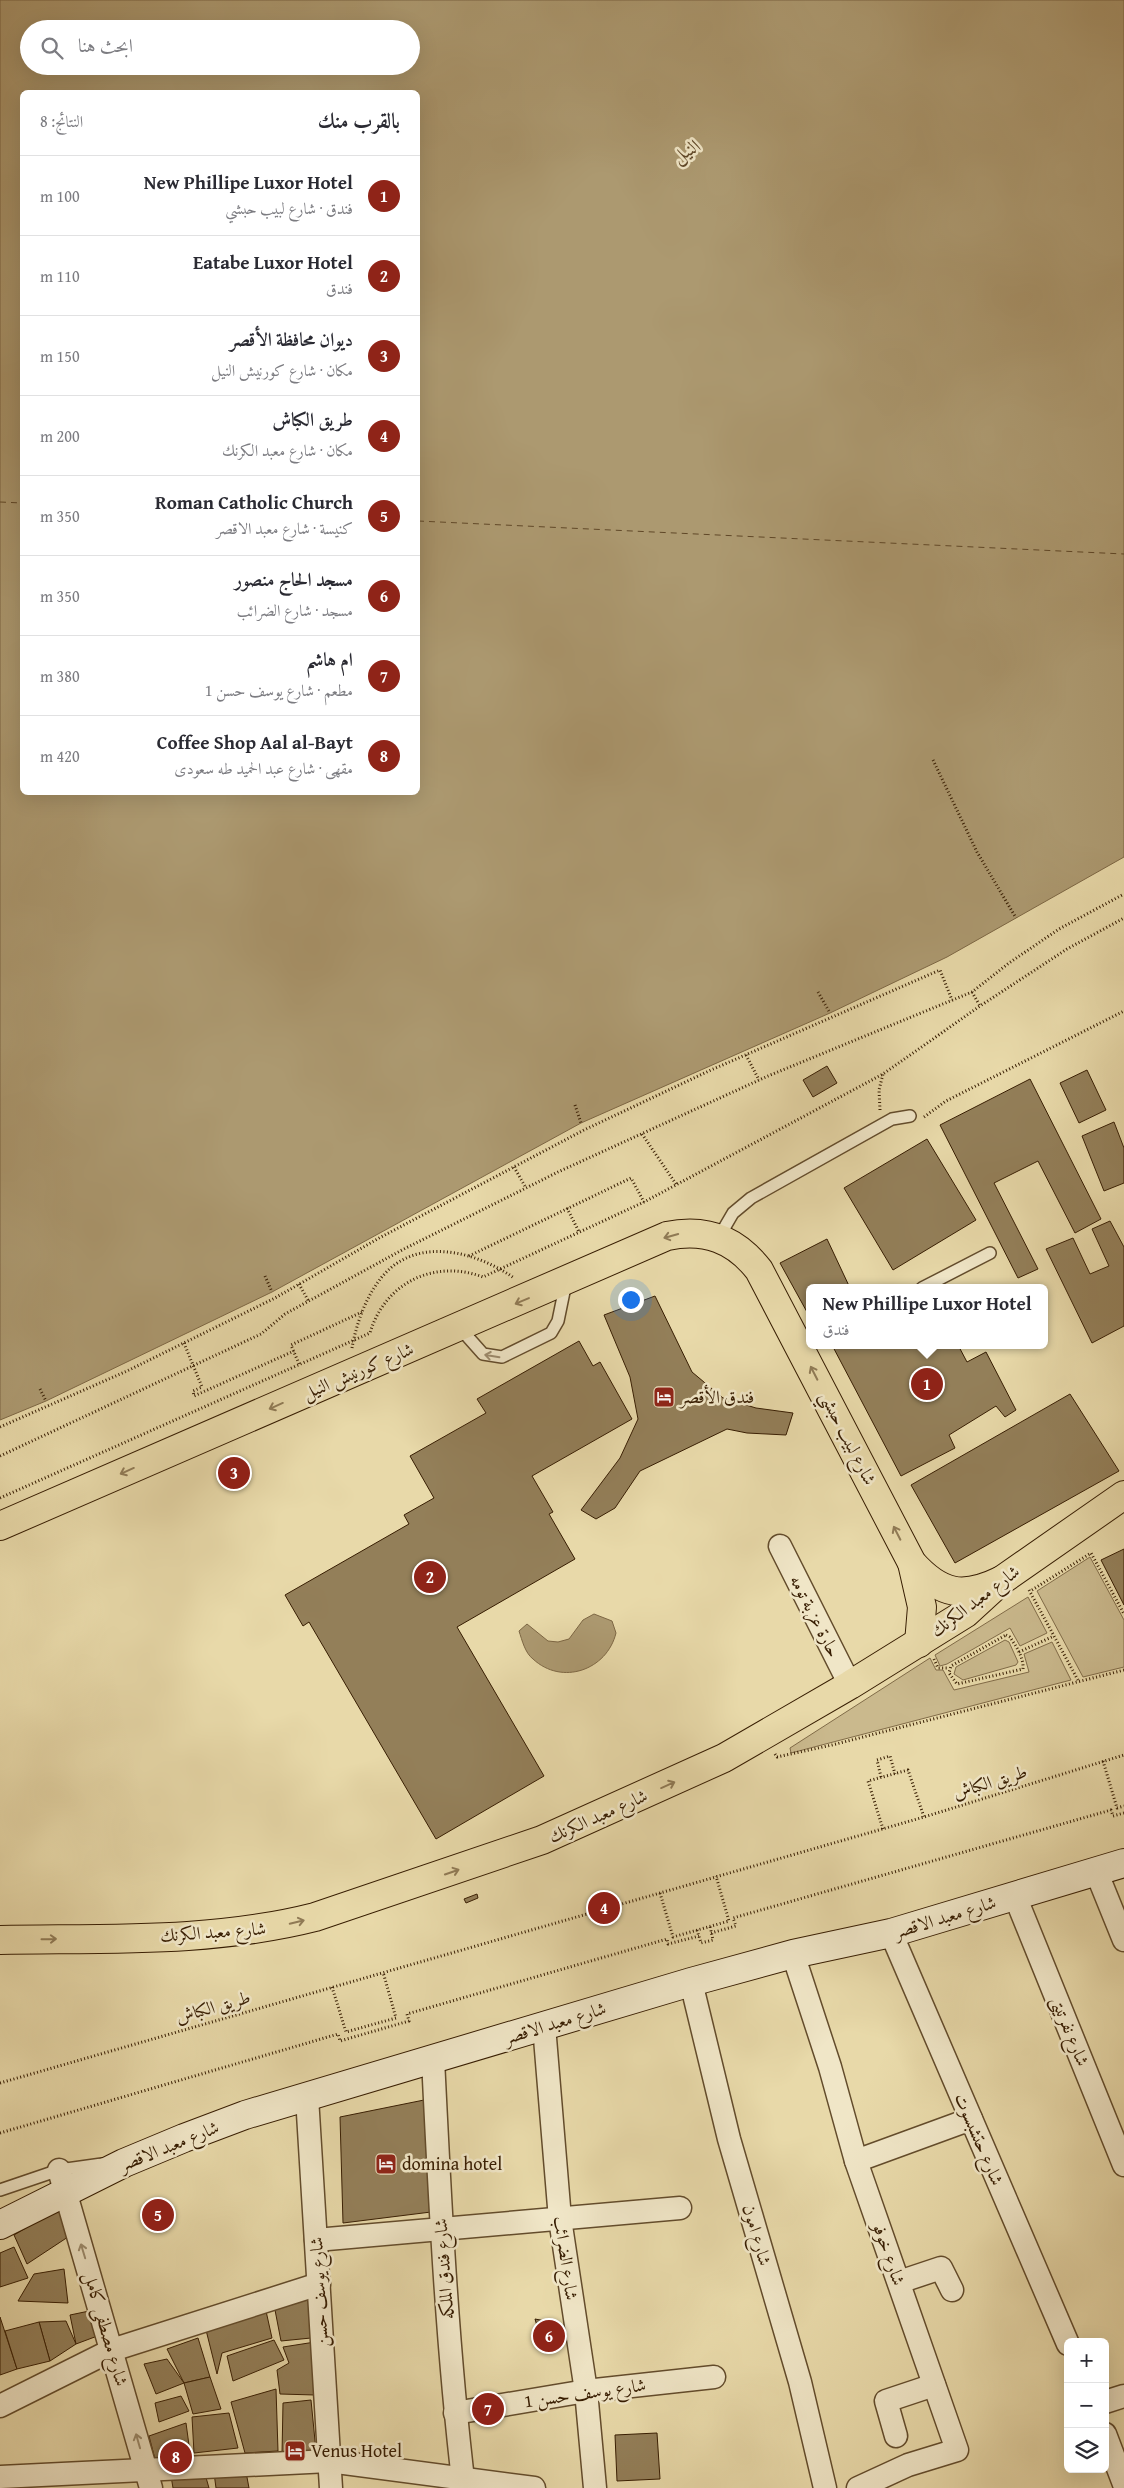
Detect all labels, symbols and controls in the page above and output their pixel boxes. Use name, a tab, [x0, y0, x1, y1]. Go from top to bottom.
search box	[20, 20, 420, 75]
text: ابحث هنا	[78, 31, 133, 59]
icon: search	[38, 34, 66, 62]
text: بالقرب منك	[318, 105, 400, 136]
text: النتائج: 8	[40, 109, 83, 133]
water label: النيل	[667, 131, 705, 169]
text: New Phillipe Luxor Hotel	[144, 168, 353, 196]
text: 100 m	[40, 184, 80, 208]
text: 1	[380, 184, 388, 208]
text: فندق · شارع لبيب حبشي	[225, 196, 353, 220]
text: Eatabe Luxor Hotel	[193, 248, 353, 276]
text: 110 m	[40, 264, 80, 288]
text: 2	[380, 264, 388, 288]
text: فندق	[326, 276, 353, 300]
text: ديوان محافظة الأقصر	[230, 325, 353, 353]
text: 150 m	[40, 344, 80, 368]
text: 3	[380, 344, 388, 368]
text: مكان · شارع كورنيش النيل	[211, 358, 353, 382]
text: طريق الكباش	[272, 405, 353, 433]
text: 200 m	[40, 424, 80, 448]
text: 4	[380, 424, 388, 448]
text: مكان · شارع معبد الكرنك	[222, 438, 353, 462]
text: Roman Catholic Church	[155, 488, 353, 516]
text: 350 m	[40, 504, 80, 528]
text: 5	[380, 504, 388, 528]
text: كنيسة · شارع معبد الاقصر	[216, 516, 353, 540]
text: مسجد الحاج منصور	[234, 565, 353, 593]
text: 350 m	[40, 584, 80, 608]
text: 6	[380, 584, 388, 608]
text: مسجد · شارع الضرائب	[237, 598, 353, 622]
text: ام هاشم	[306, 645, 353, 673]
text: 380 m	[40, 664, 80, 688]
text: 7	[380, 664, 388, 688]
text: مطعم · شارع يوسف حسن 1	[205, 678, 353, 702]
text: Coffee Shop Aal al‑Bayt	[157, 728, 353, 756]
text: 420 m	[40, 744, 80, 768]
text: 8	[380, 744, 388, 768]
text: مقهى · شارع عبد الحميد طه سعودى	[174, 756, 353, 780]
one-way arrow	[663, 1231, 679, 1241]
popup	[806, 1284, 1048, 1349]
your location	[618, 1287, 644, 1313]
text: New Phillipe Luxor Hotel	[822, 1289, 1032, 1317]
one-way arrow	[515, 1296, 530, 1306]
text: فندق	[822, 1317, 850, 1341]
street label: شارع كورنيش النيل	[298, 1335, 419, 1408]
one-way arrow	[485, 1350, 501, 1360]
pin: 1	[911, 1365, 943, 1403]
one-way arrow	[809, 1366, 818, 1381]
place label: فندق الأقصر	[678, 1383, 754, 1410]
hotel icon: فندق الأقصر	[652, 1385, 676, 1409]
street label: شارع لبيب حبشي	[810, 1386, 884, 1491]
one-way arrow	[269, 1401, 284, 1411]
pin: 3	[218, 1454, 250, 1492]
one-way arrow	[120, 1466, 135, 1476]
one-way arrow	[892, 1526, 901, 1541]
pin: 2	[414, 1558, 446, 1596]
street label: شارع معبد الكرنك	[924, 1558, 1026, 1645]
street label: حارة عزبة تومه	[783, 1570, 848, 1662]
street label: طريق الكباش	[949, 1757, 1030, 1806]
one-way arrow	[660, 1779, 675, 1789]
street label: شارع معبد الكرنك	[544, 1782, 653, 1851]
one-way arrow	[444, 1866, 460, 1876]
street label: شارع معبد الاقصر	[889, 1888, 1000, 1947]
pin: 4	[588, 1889, 620, 1927]
street label: شارع معبد الكرنك	[159, 1914, 267, 1951]
one-way arrow	[289, 1917, 305, 1926]
one-way arrow	[40, 1934, 56, 1944]
street label: طريق الكباش	[172, 1983, 253, 2030]
street label: شارع نفرتيتى	[1042, 1992, 1097, 2071]
street label: شارع معبد الاقصر	[499, 1994, 610, 2053]
street label: شارع حتشبسوت	[946, 2088, 1011, 2190]
street label: شارع معبد الاقصر	[113, 2113, 224, 2180]
place label: domina hotel	[402, 2150, 502, 2177]
hotel icon: domina hotel	[374, 2152, 398, 2176]
pin: 5	[142, 2196, 174, 2234]
street label: شارع امون	[734, 2201, 779, 2269]
street label: شارع الضرائب	[545, 2214, 586, 2302]
street label: شارع فندق الملكه	[427, 2217, 462, 2320]
street label: شارع خوفو	[864, 2217, 913, 2289]
street label: شارع يوسف حسن	[302, 2236, 337, 2348]
one-way arrow	[77, 2244, 87, 2260]
street label: شارع مصطفى كامل	[75, 2268, 136, 2390]
pin: 6	[533, 2317, 565, 2355]
map controls	[1064, 2338, 1109, 2473]
button: +	[1064, 2338, 1109, 2383]
street label: شارع يوسف حسن 1	[522, 2371, 648, 2416]
button: −	[1064, 2383, 1109, 2428]
pin: 7	[472, 2390, 504, 2428]
button: layers	[1064, 2428, 1109, 2473]
one-way arrow	[133, 2434, 142, 2450]
place label: Venus Hotel	[311, 2437, 402, 2464]
pin: 8	[160, 2438, 192, 2476]
hotel icon: Venus Hotel	[283, 2439, 307, 2463]

